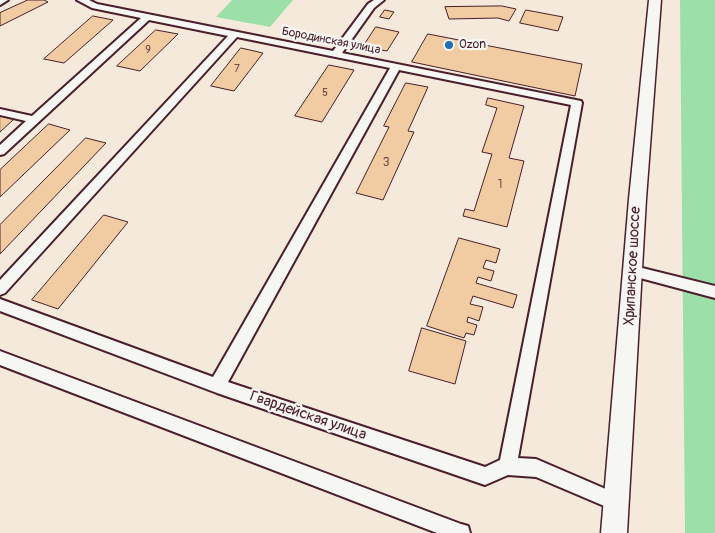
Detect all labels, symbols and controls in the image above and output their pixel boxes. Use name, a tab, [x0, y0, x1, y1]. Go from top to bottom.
street label: Бородинская улица	[280, 24, 382, 58]
place label: Ozon	[459, 38, 486, 52]
marker: Ozon	[443, 39, 455, 51]
house number: 9	[145, 43, 151, 57]
house number: 7	[234, 62, 240, 76]
house number: 5	[322, 86, 328, 100]
house number: 3	[383, 156, 389, 170]
house number: 1	[498, 178, 502, 192]
street label: Хрипанское шоссе	[621, 206, 645, 326]
street label: Гвардейская улица	[247, 388, 369, 444]

